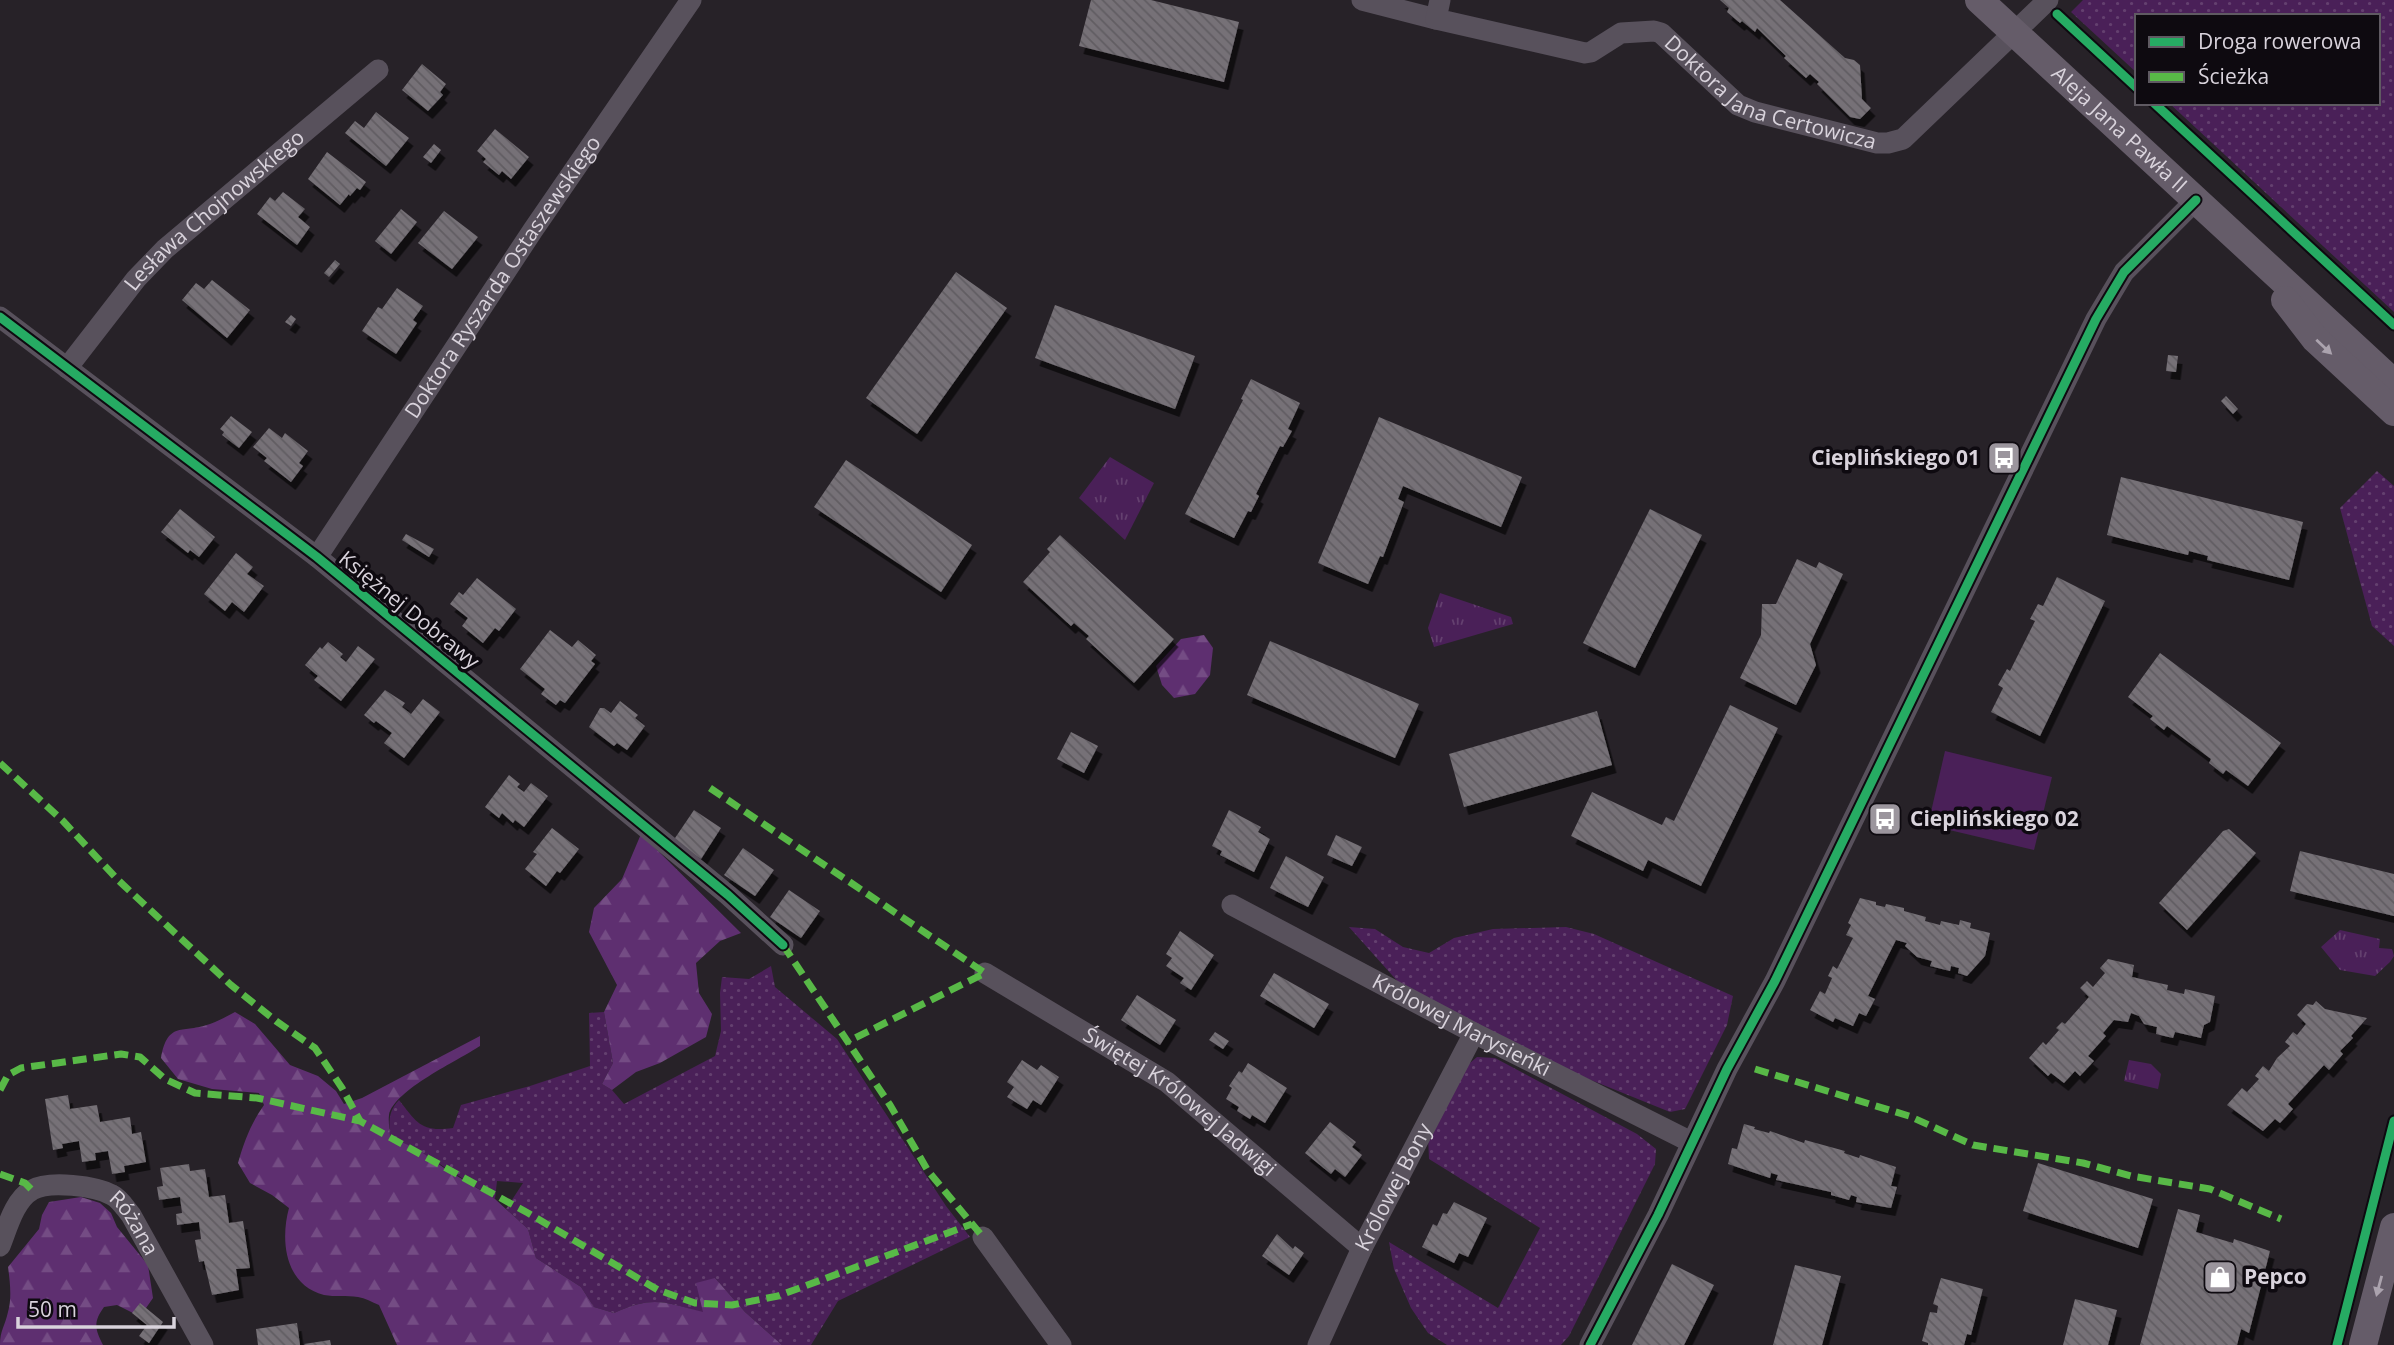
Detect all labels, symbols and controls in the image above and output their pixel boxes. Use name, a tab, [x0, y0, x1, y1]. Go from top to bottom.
legend	[2135, 14, 2380, 105]
text: Droga rowerowa	[2198, 27, 2361, 55]
street label: Doktora Jana Certowicza	[1659, 28, 1879, 155]
street label: Aleja Jana Pawła II	[2046, 59, 2194, 198]
text: Ścieżka	[2198, 62, 2269, 90]
street label: Lesława Chojnowskiego	[117, 123, 310, 296]
street label: Doktora Ryszarda Ostaszewskiego	[398, 130, 607, 423]
one-way arrow	[2315, 339, 2332, 355]
bus stop icon: Cieplińskiego 01	[1985, 439, 2023, 477]
place label: Cieplińskiego 01	[1811, 443, 1980, 471]
street label: Księżnej Dobrawy	[334, 544, 486, 675]
bus stop icon: Cieplińskiego 02	[1866, 800, 1904, 838]
place label: Cieplińskiego 02	[1910, 804, 2079, 832]
street label: Królowej Marysieńki	[1368, 967, 1556, 1082]
street label: Świętej Królowej Jadwigi	[1079, 1020, 1283, 1182]
street label: Królowej Bony	[1348, 1118, 1438, 1256]
street label: Różana	[104, 1183, 166, 1260]
shop icon: Pepco	[2201, 1258, 2239, 1296]
place label: Pepco	[2244, 1262, 2307, 1290]
one-way arrow	[2373, 1275, 2384, 1297]
scale bar	[18, 1286, 173, 1330]
text: 50 m	[28, 1295, 77, 1323]

